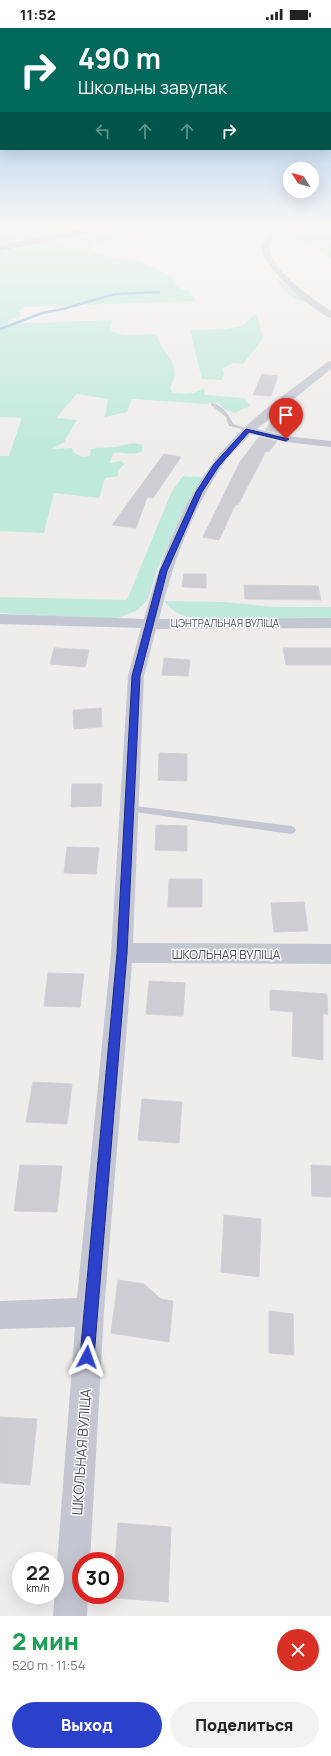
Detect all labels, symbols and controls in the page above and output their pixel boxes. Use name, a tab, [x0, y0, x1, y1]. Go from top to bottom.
text: 11:52	[20, 4, 56, 25]
text: 490 m	[78, 39, 161, 77]
icon: right	[12, 44, 64, 96]
text: Школьны завулак	[78, 75, 227, 99]
icon: left	[92, 120, 114, 142]
icon: ahead	[134, 120, 156, 142]
icon: ahead	[176, 120, 198, 142]
icon: right	[218, 120, 240, 142]
north arrow	[283, 162, 319, 198]
map controls	[283, 162, 319, 198]
pin	[269, 398, 303, 439]
icon: arrive	[275, 404, 297, 426]
street label: ЦЭНТРАЛЬНАЯ ВУЛІЦА	[171, 616, 280, 630]
street label: ШКОЛЬНАЯ ВУЛІЦА	[172, 946, 281, 963]
position arrow	[66, 1336, 108, 1378]
street label: ШКОЛЬНАЯ ВУЛІЦА	[67, 1388, 95, 1516]
speed limit sign: 30	[72, 1552, 124, 1604]
text: 22	[26, 1559, 50, 1586]
text: km/h	[26, 1581, 50, 1595]
text: 2 мин	[12, 1624, 79, 1657]
button: close	[277, 1629, 319, 1671]
text: 520 m · 11:54	[12, 1656, 85, 1674]
button: Выход	[12, 1702, 162, 1748]
button: Поделиться	[170, 1702, 319, 1748]

